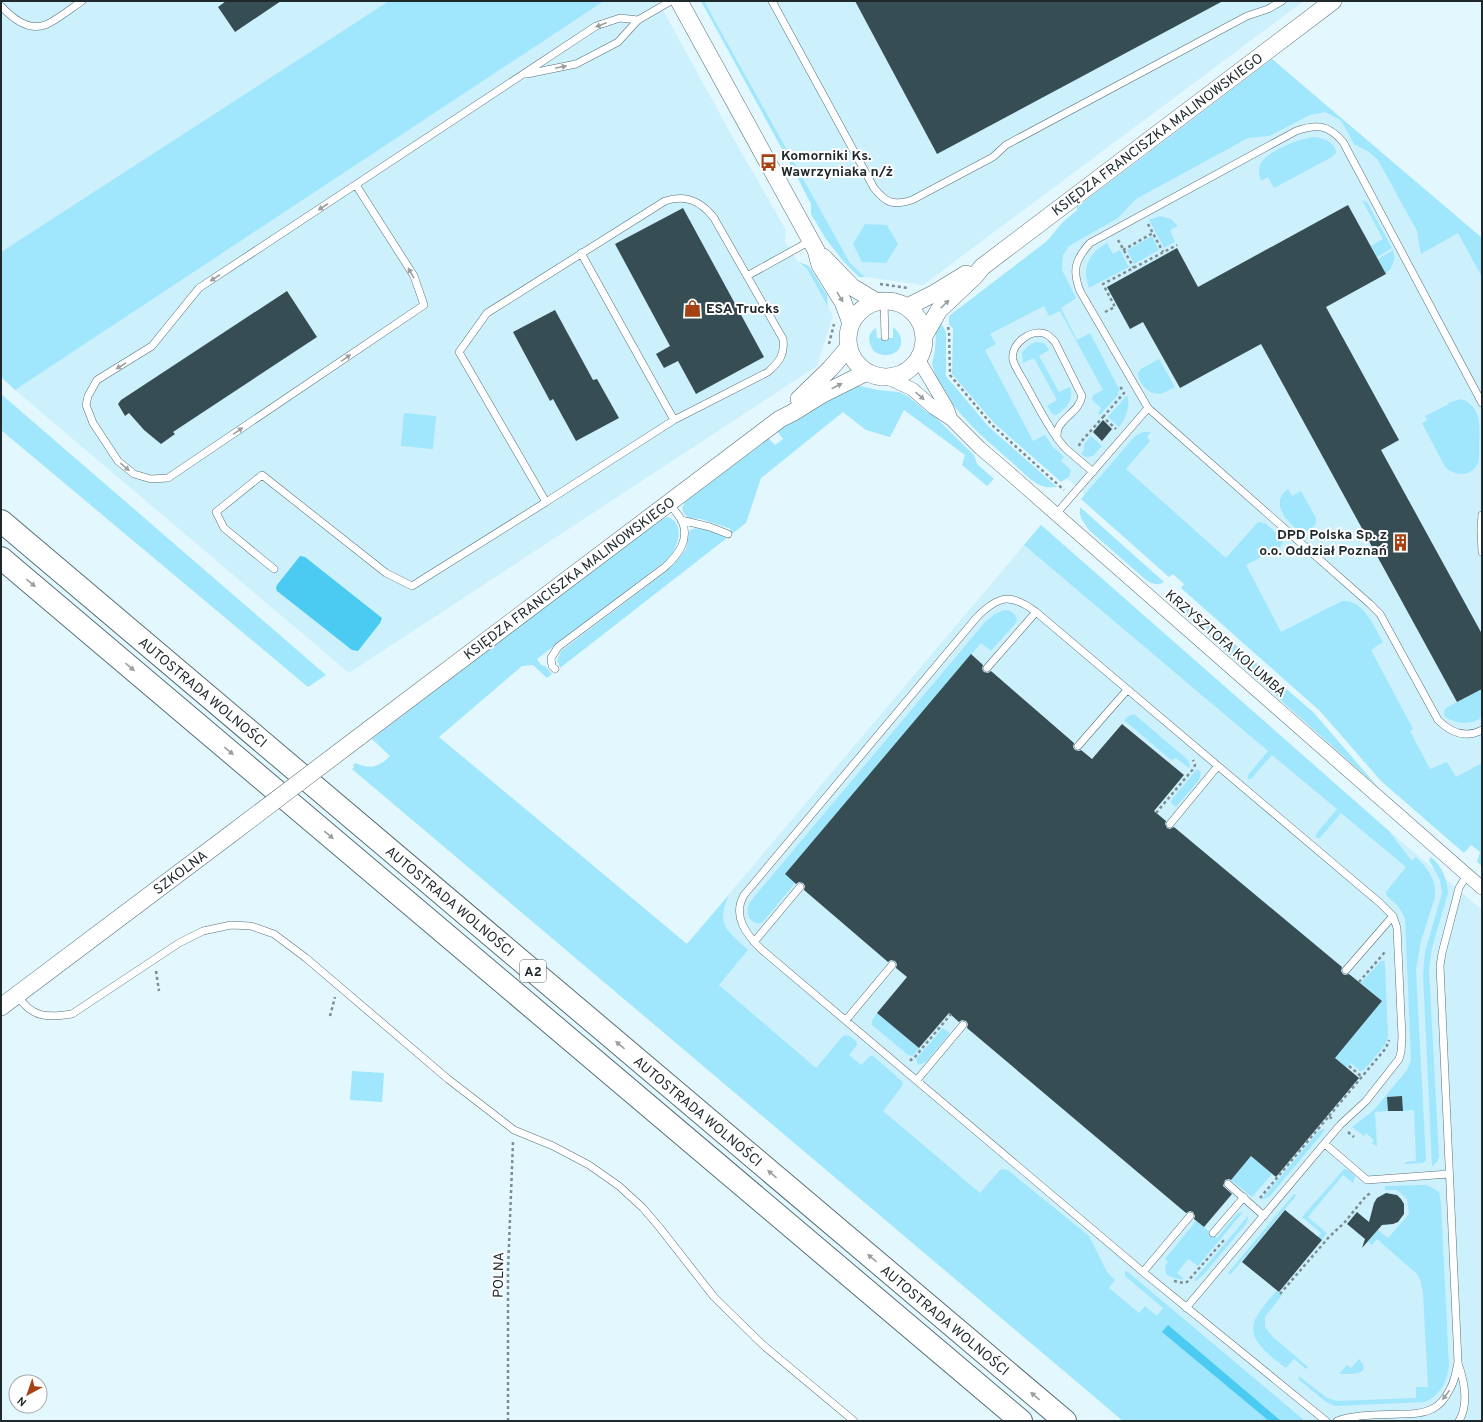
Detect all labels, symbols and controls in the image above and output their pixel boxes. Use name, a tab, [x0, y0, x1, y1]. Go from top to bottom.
one-way arrow	[595, 22, 607, 28]
street label: KSIĘDZA FRANCISZKA MALINOWSKIEGO	[1049, 50, 1267, 220]
one-way arrow	[555, 63, 567, 69]
place label: Komorniki Ks. Wawrzyniaka n/ż	[781, 148, 893, 181]
bus stop icon: Komorniki Ks. Wawrzyniaka n/ż	[758, 153, 778, 173]
one-way arrow	[318, 203, 329, 210]
one-way arrow	[408, 267, 415, 278]
one-way arrow	[210, 274, 220, 282]
one-way arrow	[836, 291, 843, 303]
shop icon: ESA Trucks	[683, 298, 703, 318]
one-way arrow	[940, 299, 950, 309]
place label: ESA Trucks	[706, 301, 779, 318]
one-way arrow	[340, 355, 351, 362]
one-way arrow	[115, 362, 127, 369]
one-way arrow	[832, 383, 843, 389]
one-way arrow	[915, 391, 925, 400]
one-way arrow	[233, 427, 243, 435]
one-way arrow	[120, 462, 131, 471]
street label: KSIĘDZA FRANCISZKA MALINOWSKIEGO	[461, 494, 679, 664]
place label: DPD Polska Sp. z o.o. Oddział Poznań	[1259, 527, 1387, 560]
building icon: DPD Polska Sp. z o.o. Oddział Poznań	[1390, 532, 1410, 552]
one-way arrow	[25, 579, 36, 588]
street label: KRZYSZTOFA KOLUMBA	[1161, 587, 1289, 701]
street label: AUTOSTRADA WOLNOŚCI	[134, 634, 270, 752]
one-way arrow	[125, 663, 135, 672]
one-way arrow	[224, 747, 235, 756]
one-way arrow	[323, 831, 334, 840]
street label: AUTOSTRADA WOLNOŚCI	[381, 843, 517, 961]
street label: SZKOLNA	[151, 847, 211, 899]
road number: A2	[520, 960, 546, 982]
one-way arrow	[614, 1040, 625, 1049]
street label: AUTOSTRADA WOLNOŚCI	[629, 1053, 765, 1171]
one-way arrow	[767, 1169, 778, 1178]
street label: POLNA	[491, 1252, 508, 1298]
one-way arrow	[866, 1253, 877, 1262]
street label: AUTOSTRADA WOLNOŚCI	[876, 1262, 1012, 1380]
north arrow	[8, 1374, 48, 1414]
one-way arrow	[1442, 1389, 1450, 1400]
one-way arrow	[1030, 1391, 1040, 1400]
text: N	[15, 1393, 30, 1409]

